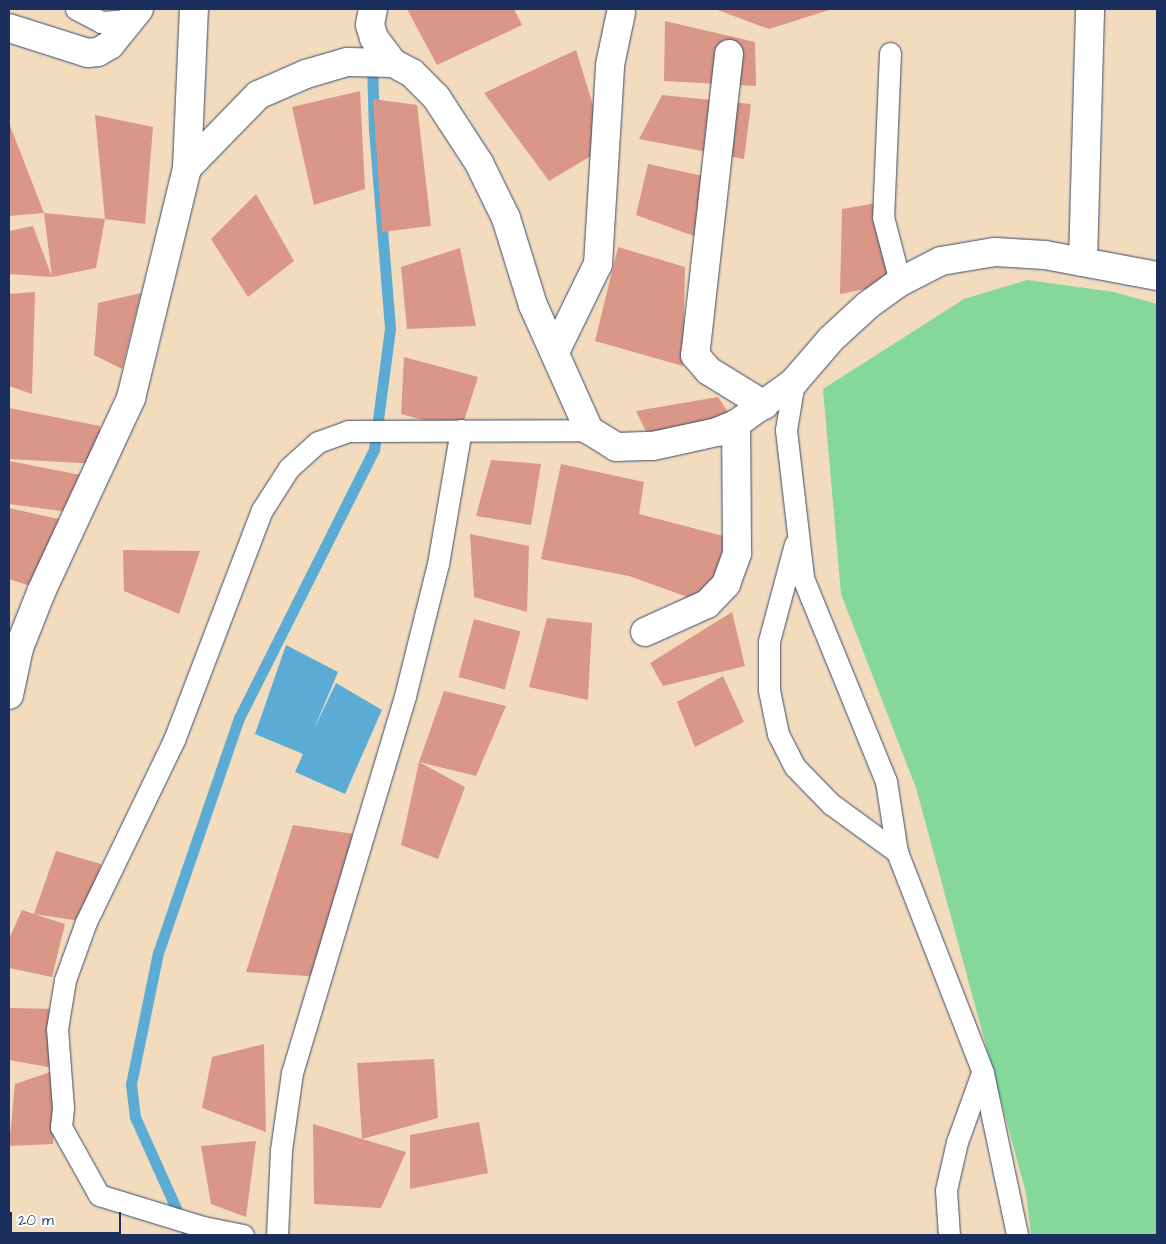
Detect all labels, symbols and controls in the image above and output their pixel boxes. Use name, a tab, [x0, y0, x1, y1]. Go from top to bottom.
scale bar	[12, 1202, 124, 1234]
text: 20 m	[18, 1210, 54, 1231]

